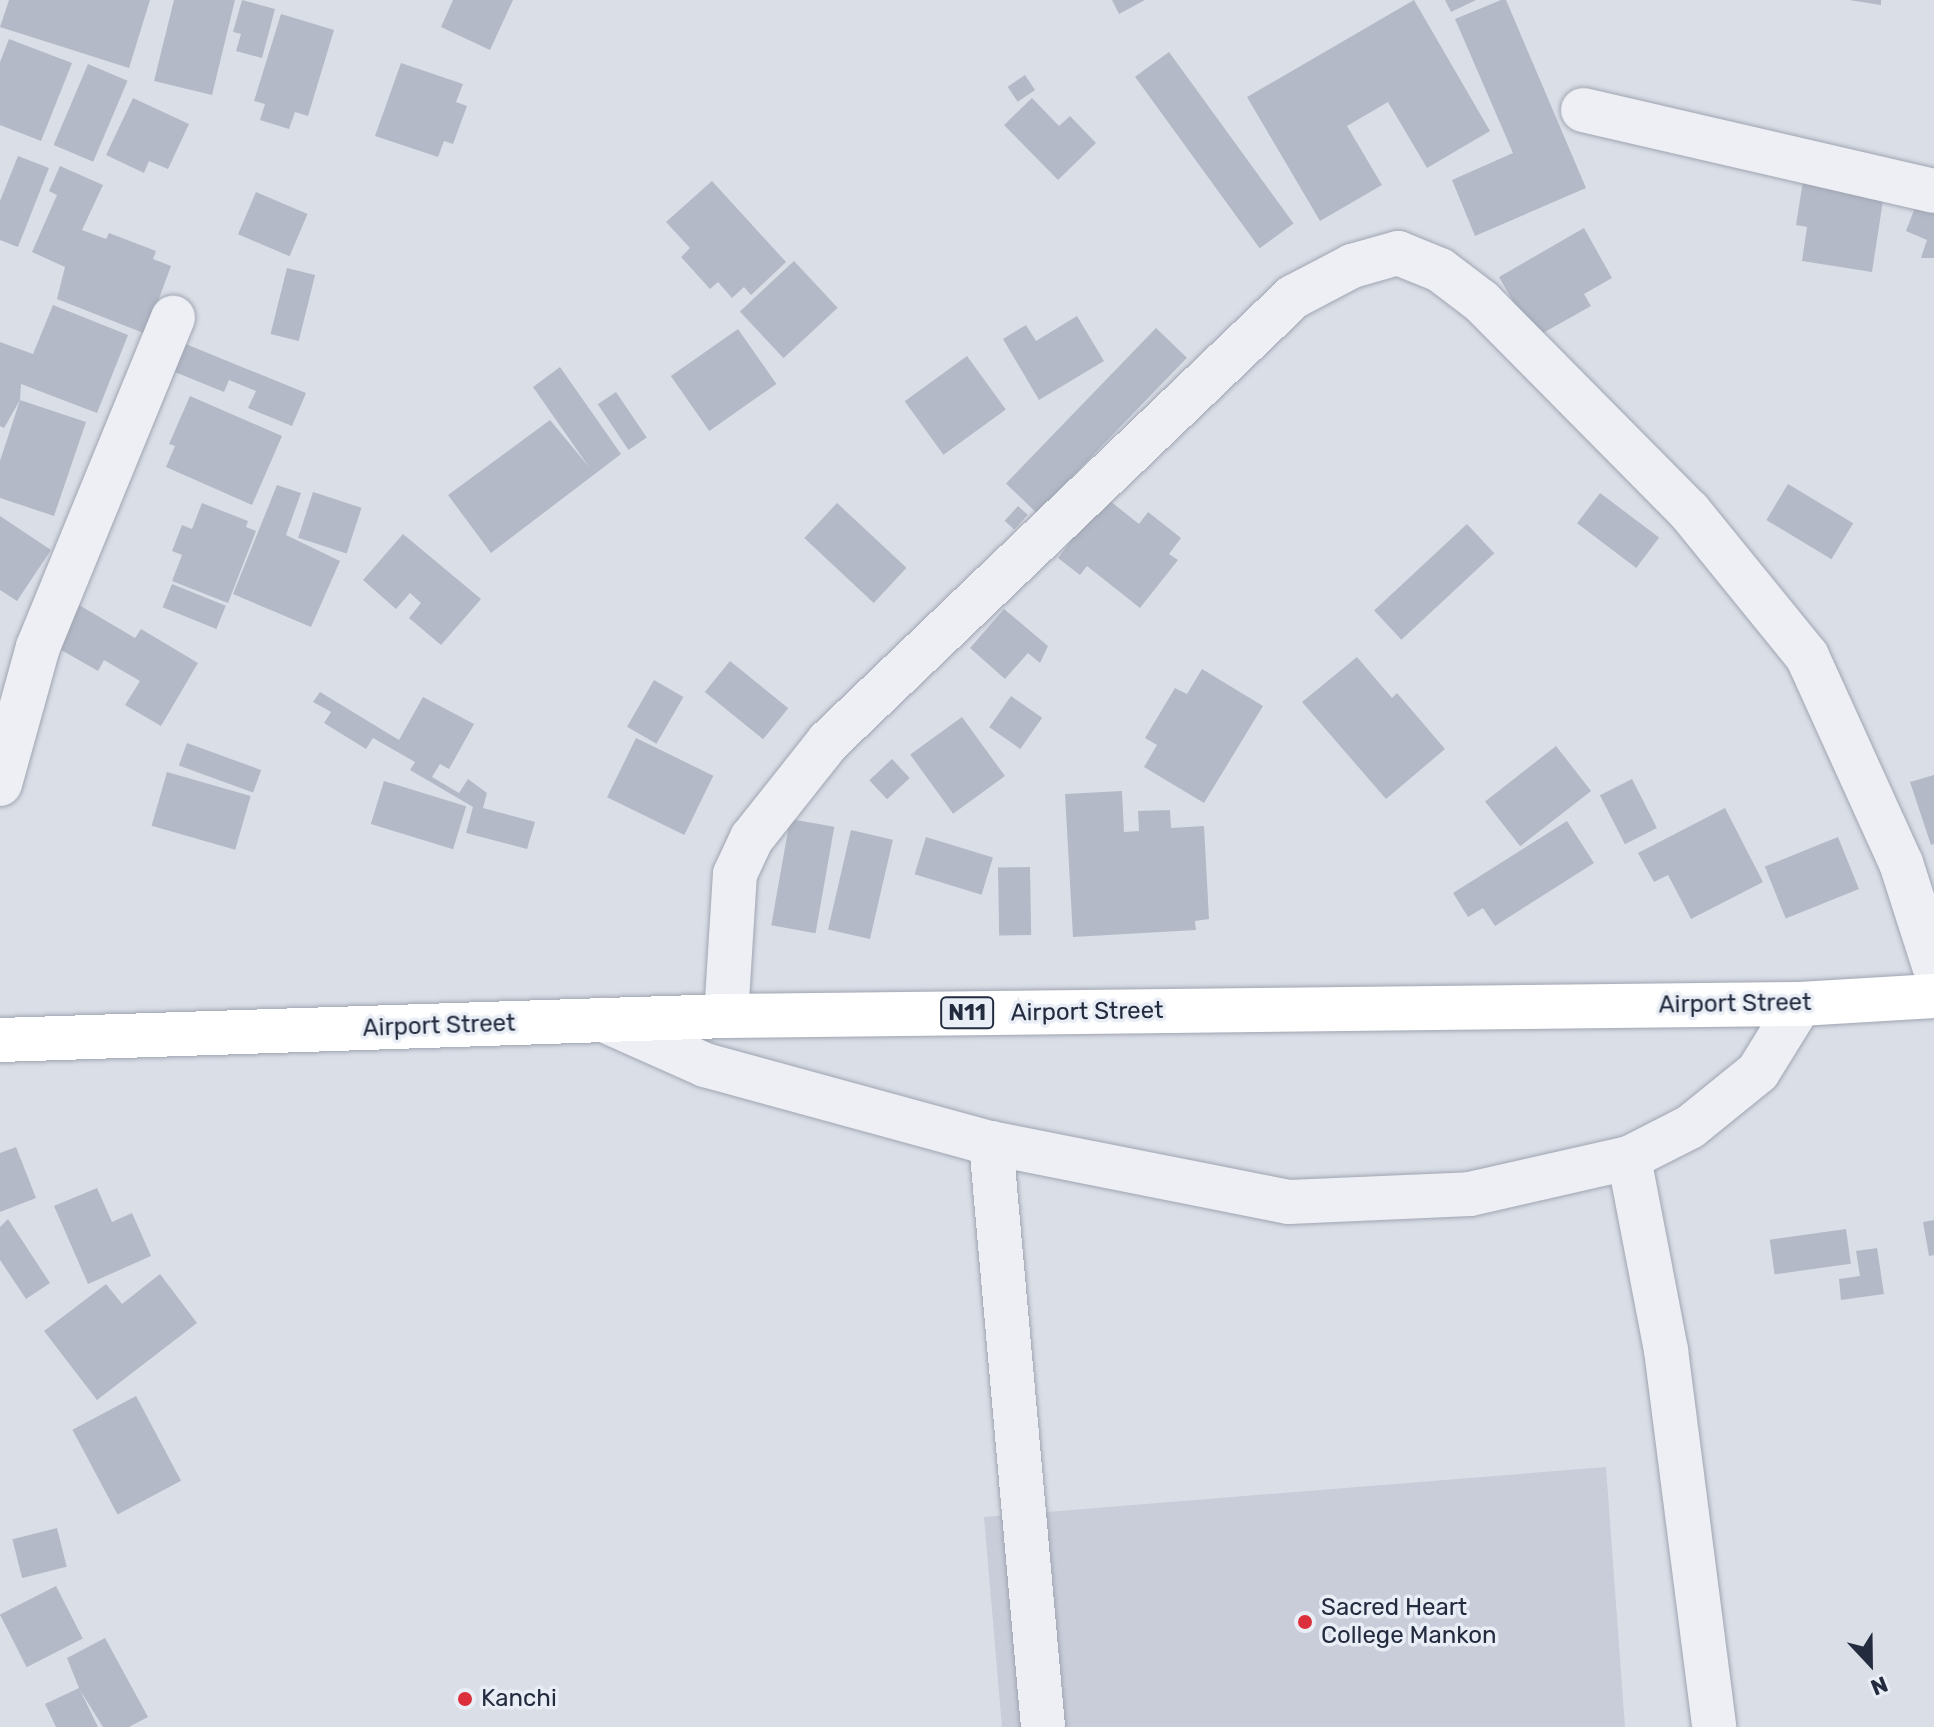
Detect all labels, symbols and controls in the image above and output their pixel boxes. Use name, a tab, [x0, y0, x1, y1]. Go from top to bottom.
street label: Airport Street	[1658, 988, 1812, 1020]
road number: N11	[939, 995, 995, 1031]
street label: Airport Street	[1010, 996, 1164, 1028]
street label: Airport Street	[362, 1009, 516, 1043]
place label: Sacred Heart College Mankon	[1321, 1594, 1496, 1650]
marker: Sacred Heart College Mankon	[1296, 1613, 1314, 1631]
north arrow	[1830, 1623, 1910, 1703]
text: N	[1867, 1670, 1892, 1701]
place label: Kanchi	[481, 1685, 557, 1713]
marker: Kanchi	[456, 1690, 474, 1708]

